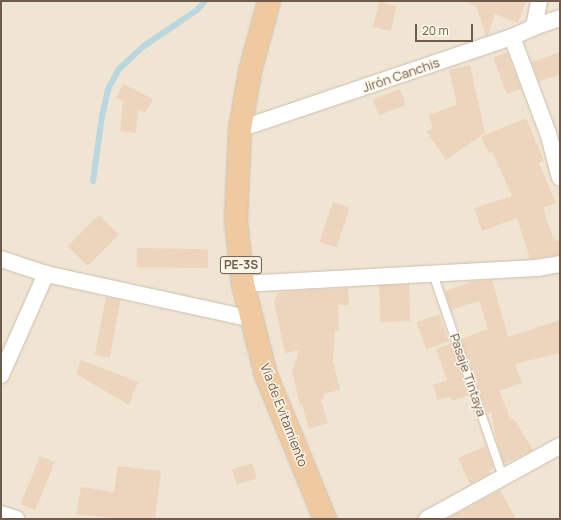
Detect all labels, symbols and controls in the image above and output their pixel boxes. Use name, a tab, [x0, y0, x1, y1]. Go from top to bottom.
scale bar	[417, 16, 475, 42]
text: 20 m	[422, 22, 449, 39]
street label: Jirón Canchis	[360, 55, 442, 95]
road number: PE-3S	[219, 255, 263, 275]
street label: Pasaje Tintaya	[447, 332, 489, 418]
street label: Vía de Evitamiento	[257, 361, 311, 469]

